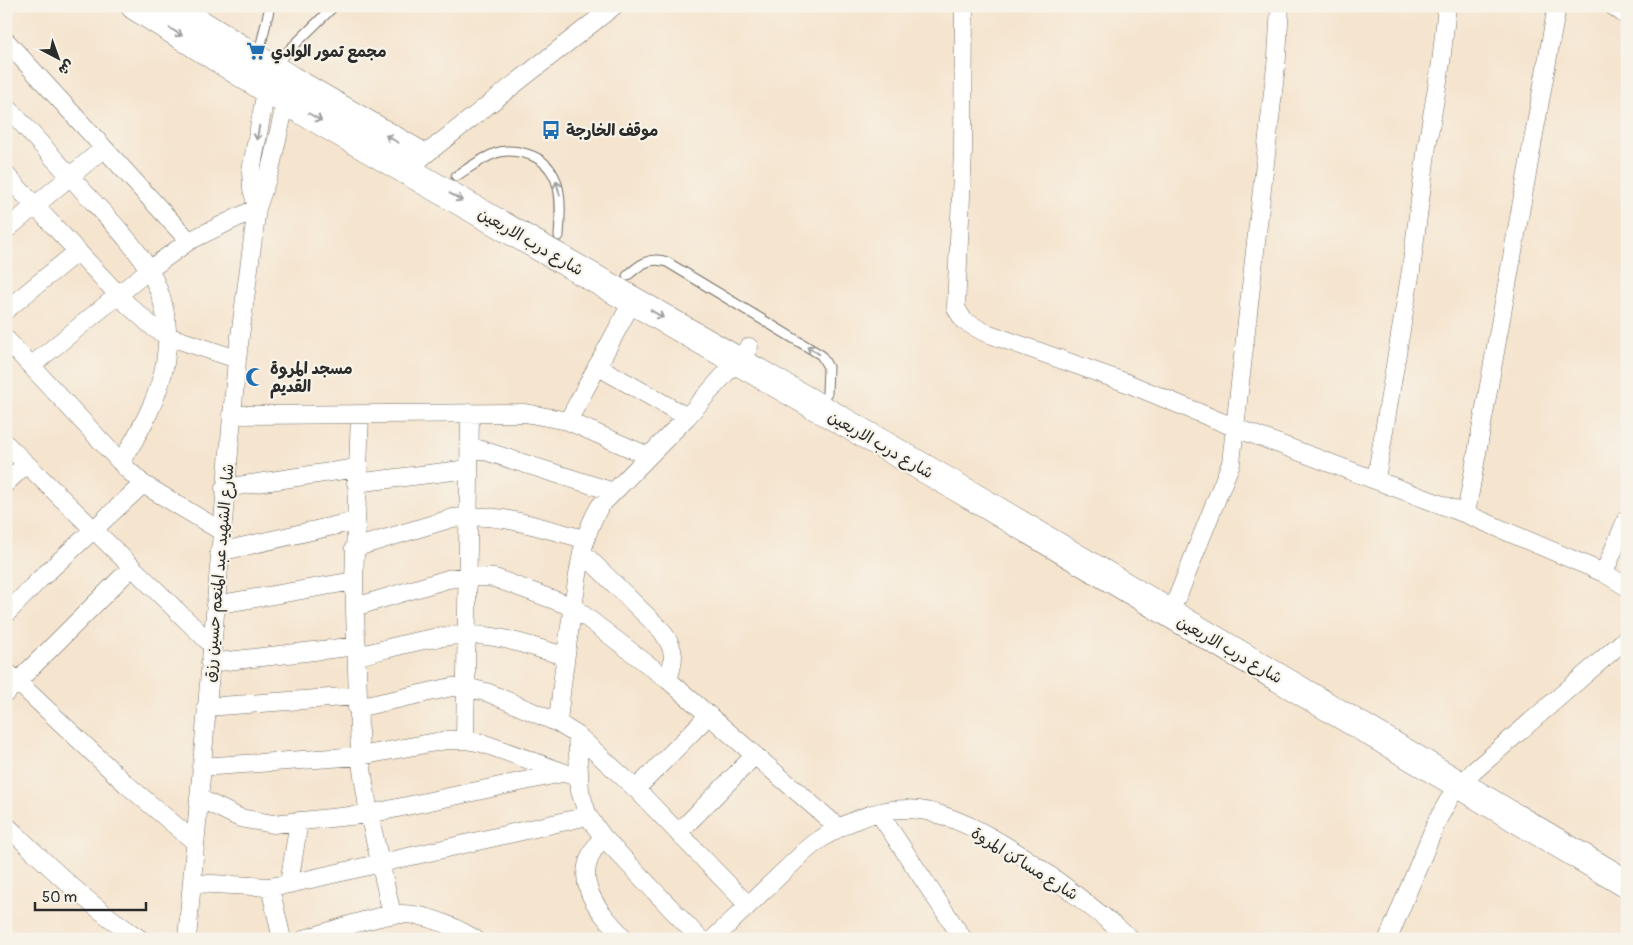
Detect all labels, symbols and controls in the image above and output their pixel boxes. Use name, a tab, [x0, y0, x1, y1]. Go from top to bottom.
one-way arrow	[168, 28, 182, 38]
north arrow	[32, 32, 82, 82]
supermarket icon: مجمع تمور الوادي	[245, 40, 267, 62]
place label: مجمع تمور الوادي	[271, 42, 386, 64]
text: ش	[55, 56, 78, 79]
one-way arrow	[307, 112, 322, 122]
bus stop icon: موقف الخارجة	[540, 119, 562, 141]
place label: موقف الخارجة	[566, 121, 658, 141]
one-way arrow	[252, 124, 262, 140]
one-way arrow	[385, 134, 400, 144]
one-way arrow	[553, 180, 562, 196]
one-way arrow	[448, 193, 462, 203]
street label: شارع درب الاربعين	[474, 204, 587, 281]
one-way arrow	[649, 309, 664, 319]
one-way arrow	[807, 345, 821, 355]
place label: مسجد المروة القديم	[270, 359, 352, 399]
mosque icon: مسجد المروة القديم	[244, 366, 266, 388]
street label: شارع درب الاربعين	[824, 407, 937, 484]
street label: شارع الشهيد عبد المنعم حسين رزق	[199, 463, 241, 683]
street label: شارع درب الاربعين	[1173, 612, 1286, 689]
street label: شارع مساكن المروة	[967, 823, 1082, 906]
scale bar	[35, 880, 146, 912]
text: 50 m	[42, 888, 77, 907]

